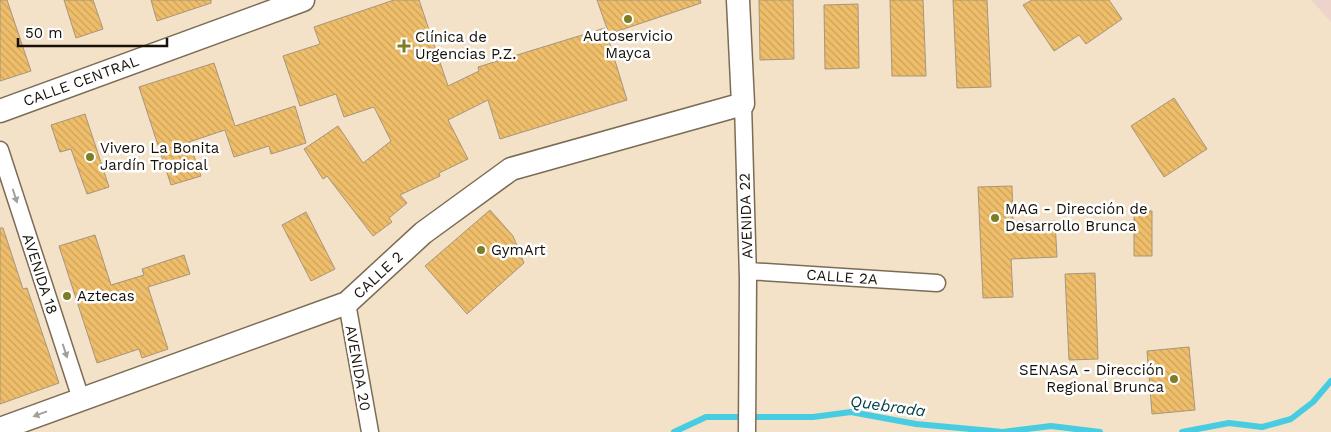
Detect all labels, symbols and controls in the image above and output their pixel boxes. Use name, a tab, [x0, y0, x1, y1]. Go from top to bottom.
marker: Autoservicio Mayca	[622, 13, 634, 25]
scale bar	[18, 15, 166, 47]
text: 50 m	[25, 24, 62, 42]
place label: Autoservicio Mayca	[583, 27, 673, 62]
place label: Clínica de Urgencias P.Z.	[415, 28, 516, 63]
marker: Clínica de Urgencias P.Z.	[397, 39, 411, 53]
street label: CALLE CENTRAL	[21, 52, 141, 110]
place label: Vivero La Bonita Jardín Tropical	[100, 139, 220, 174]
marker: Vivero La Bonita Jardín Tropical	[84, 151, 96, 163]
street label: AVENIDA 22	[736, 173, 756, 259]
one-way arrow	[11, 189, 19, 204]
place label: MAG - Dirección de Desarrollo Brunca	[1005, 200, 1148, 235]
marker: MAG - Dirección de Desarrollo Brunca	[989, 212, 1001, 224]
street label: AVENIDA 18	[19, 232, 61, 316]
place label: GymArt	[491, 241, 546, 259]
marker: GymArt	[475, 244, 487, 256]
street label: CALLE 2	[349, 247, 407, 303]
street label: CALLE 2A	[806, 266, 878, 288]
place label: Aztecas	[77, 287, 135, 305]
marker: Aztecas	[61, 290, 73, 302]
street label: AVENIDA 20	[342, 324, 374, 412]
one-way arrow	[62, 343, 69, 358]
place label: SENASA - Dirección Regional Brunca	[1019, 361, 1164, 396]
marker: SENASA - Dirección Regional Brunca	[1168, 373, 1180, 385]
water label: Quebrada	[849, 391, 927, 421]
one-way arrow	[33, 411, 48, 418]

